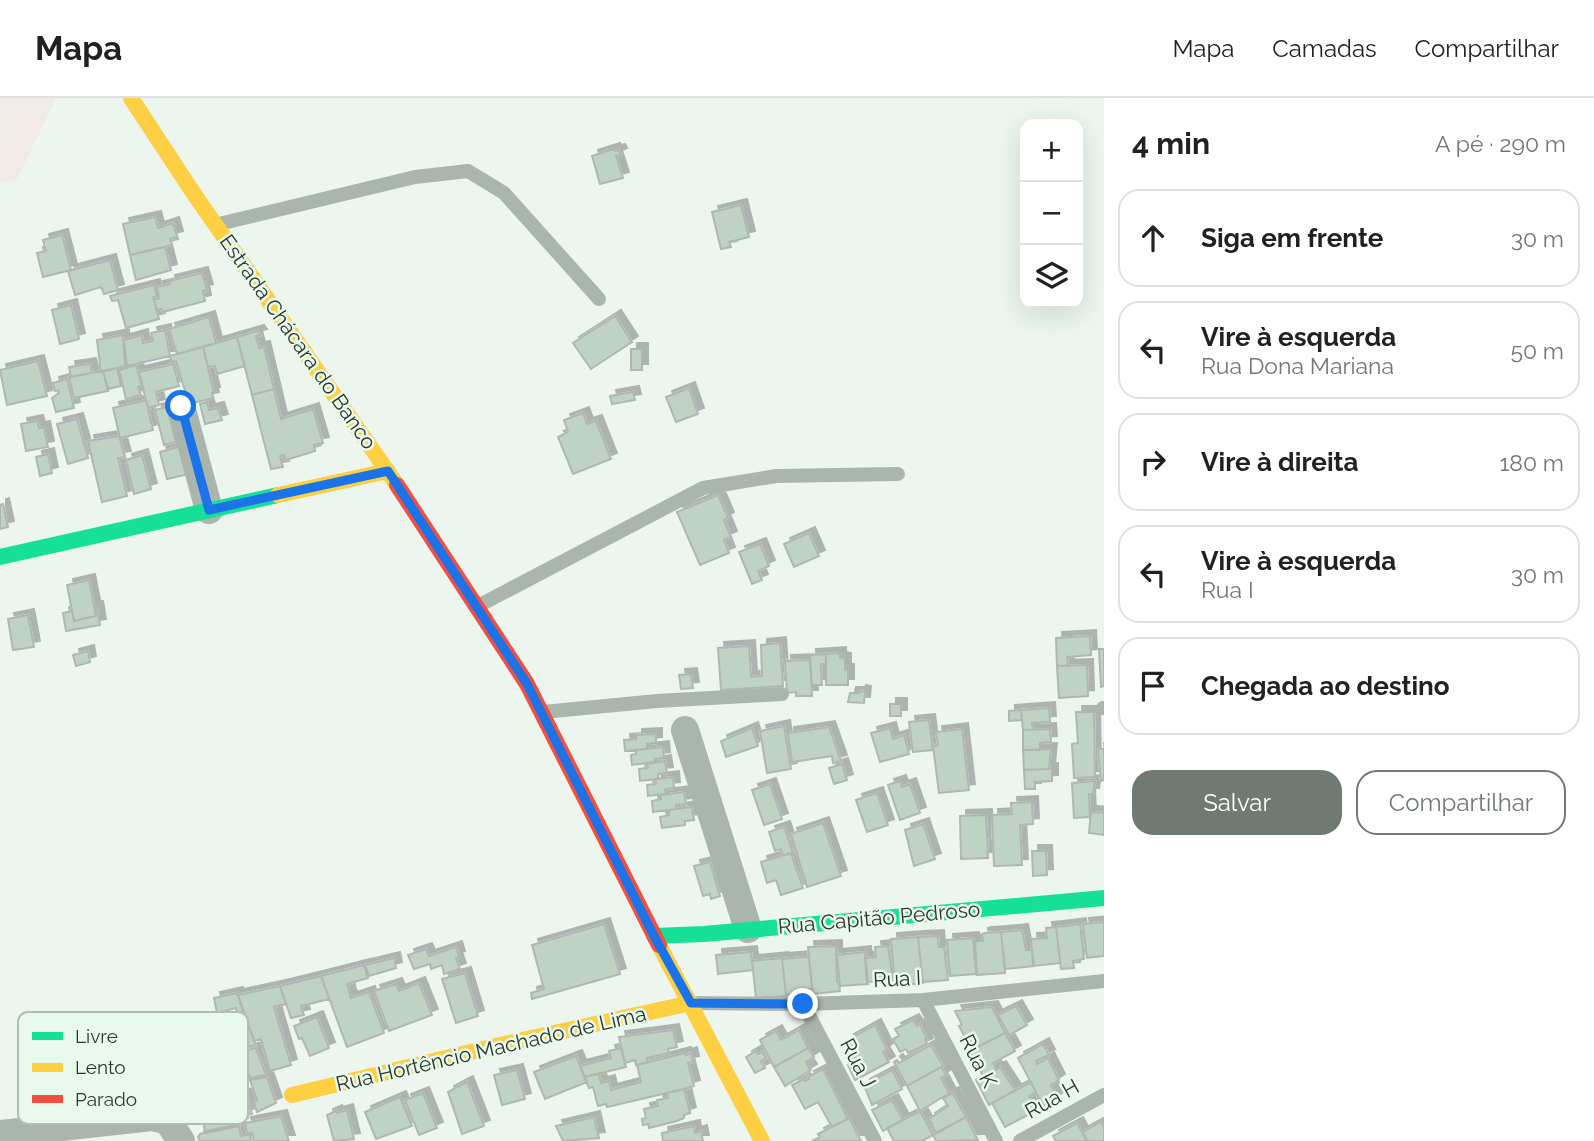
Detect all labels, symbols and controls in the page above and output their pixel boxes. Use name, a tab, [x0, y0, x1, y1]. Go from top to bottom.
text: Mapa	[35, 29, 122, 68]
text: Mapa	[1172, 34, 1234, 63]
text: Camadas	[1272, 34, 1377, 63]
text: Compartilhar	[1415, 34, 1559, 63]
map controls	[1020, 119, 1083, 308]
button: +	[1020, 119, 1083, 182]
text: 4 min	[1132, 126, 1210, 161]
text: A pé · 290 m	[1435, 130, 1566, 157]
button: −	[1020, 182, 1083, 245]
icon: ahead	[1134, 219, 1172, 257]
text: Siga em frente	[1201, 223, 1383, 253]
text: 30 m	[1511, 225, 1564, 252]
street label: Estrada Chácara do Banco	[215, 230, 382, 454]
button: layers	[1020, 245, 1083, 308]
text: Vire à esquerda	[1201, 322, 1396, 352]
icon: left	[1134, 331, 1172, 369]
text: 50 m	[1510, 337, 1564, 364]
text: Rua Dona Mariana	[1201, 352, 1394, 379]
route start	[165, 390, 196, 421]
icon: right	[1134, 443, 1172, 481]
text: Vire à direita	[1201, 447, 1358, 477]
text: 180 m	[1499, 449, 1564, 476]
text: Vire à esquerda	[1201, 546, 1396, 576]
icon: left	[1134, 555, 1172, 593]
text: 30 m	[1511, 561, 1564, 588]
text: Rua I	[1201, 576, 1254, 603]
icon: arrive	[1134, 667, 1172, 705]
text: Chegada ao destino	[1201, 671, 1450, 701]
button: Salvar	[1132, 770, 1342, 835]
button: Compartilhar	[1356, 770, 1566, 835]
street label: Rua Capitão Pedroso	[777, 896, 981, 939]
street label: Rua I	[872, 965, 922, 992]
route end	[787, 988, 818, 1019]
street label: Rua Hortêncio Machado de Lima	[333, 1001, 648, 1096]
legend	[18, 1012, 248, 1124]
text: Livre	[75, 1025, 118, 1047]
street label: Rua K	[955, 1030, 1003, 1092]
street label: Rua J	[835, 1034, 882, 1092]
text: Lento	[75, 1056, 126, 1078]
street label: Rua H	[1020, 1073, 1083, 1124]
text: Parado	[75, 1088, 137, 1110]

